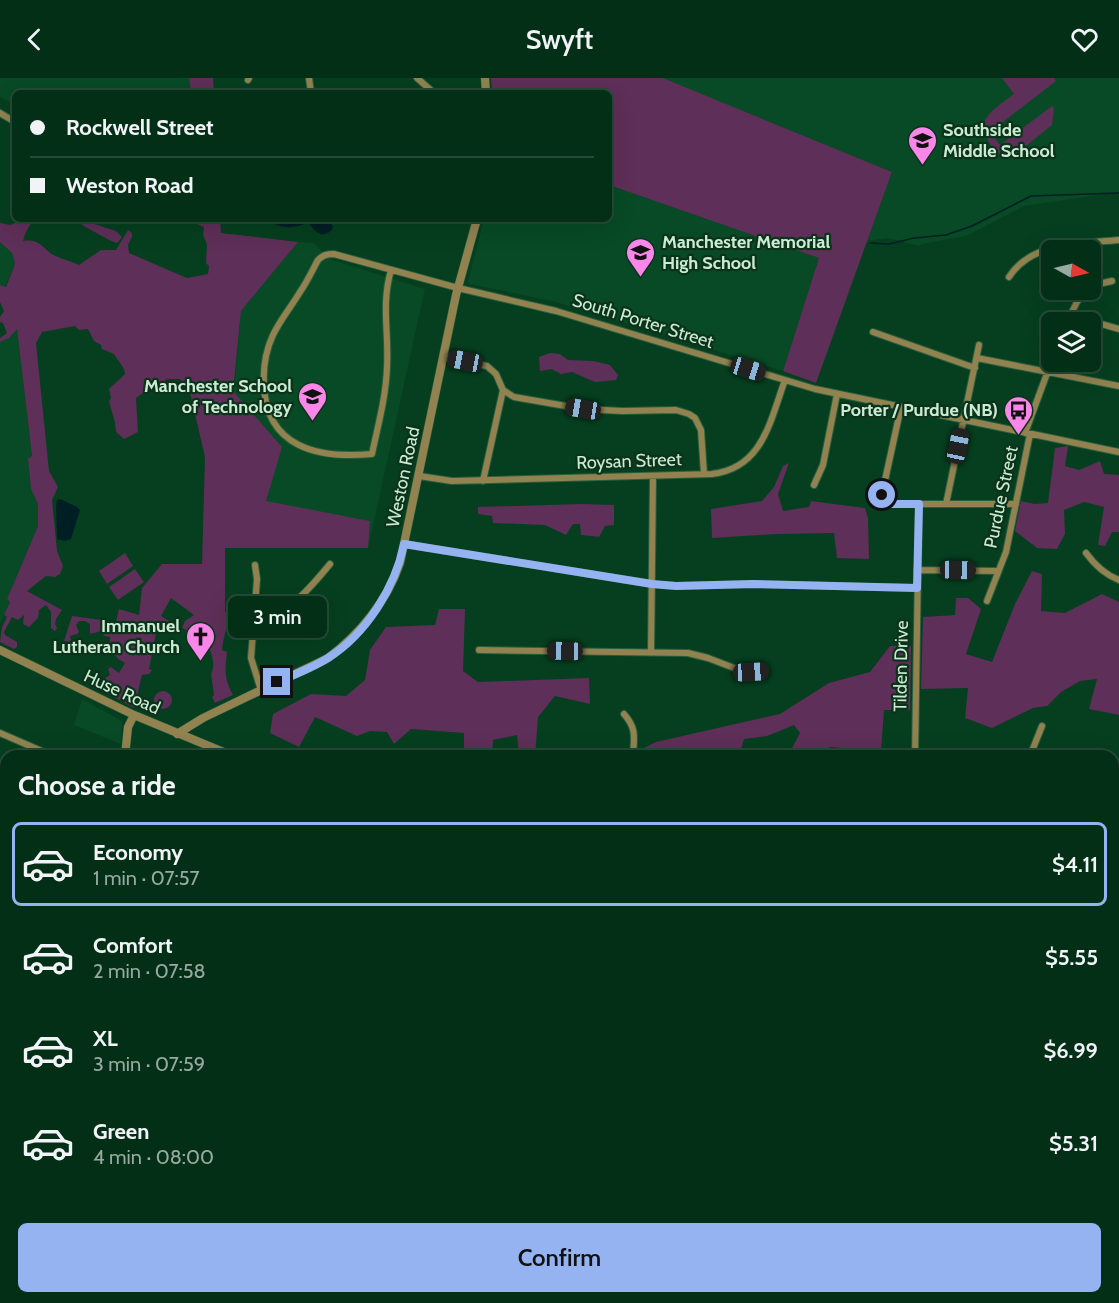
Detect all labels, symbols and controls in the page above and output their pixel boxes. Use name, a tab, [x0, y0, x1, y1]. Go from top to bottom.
icon: back	[18, 23, 51, 56]
text: Swyft	[526, 23, 593, 56]
icon: heart	[1068, 23, 1101, 56]
text: Rockwell Street	[66, 114, 214, 141]
place label: Southside Middle School	[943, 119, 1055, 162]
school or university icon: Southside Middle School	[906, 124, 938, 166]
text: Weston Road	[66, 172, 194, 199]
place label: Manchester Memorial High School	[662, 231, 830, 274]
school or university icon: Manchester Memorial High School	[625, 236, 657, 278]
north arrow	[1041, 240, 1101, 300]
map controls	[1041, 240, 1101, 372]
street label: South Porter Street	[570, 289, 716, 353]
button: layers	[1041, 312, 1101, 372]
car	[446, 349, 484, 373]
car	[728, 355, 768, 383]
place label: Manchester School of Technology	[144, 375, 292, 418]
school or university icon: Manchester School of Technology	[297, 380, 329, 422]
bus stop icon: Porter / Purdue (NB)	[1003, 394, 1035, 436]
car	[564, 397, 602, 421]
place label: Porter / Purdue (NB)	[840, 399, 998, 421]
street label: Weston Road	[382, 425, 424, 529]
car	[945, 427, 971, 465]
street label: Purdue Street	[979, 444, 1023, 550]
street label: Roysan Street	[576, 448, 682, 474]
route start	[868, 481, 895, 508]
car	[940, 561, 976, 579]
callout: 3 min	[228, 595, 326, 637]
text: 3 min	[253, 605, 302, 629]
place label: Immanuel Lutheran Church	[52, 615, 180, 658]
church icon: Immanuel Lutheran Church	[185, 620, 217, 662]
street label: Tilden Drive	[889, 620, 913, 712]
car	[547, 642, 583, 660]
car	[733, 662, 769, 682]
street label: Huse Road	[80, 665, 164, 719]
route end	[263, 668, 290, 695]
text: Choose a ride	[18, 769, 176, 802]
icon: car	[21, 837, 75, 891]
text: Economy	[93, 839, 183, 866]
text: $4.11	[1052, 851, 1098, 878]
text: 1 min · 07:57	[93, 866, 200, 890]
icon: car	[21, 930, 75, 984]
text: Comfort	[93, 932, 172, 959]
text: $5.55	[1045, 944, 1098, 971]
text: 2 min · 07:58	[93, 959, 206, 983]
icon: car	[21, 1023, 75, 1077]
text: XL	[93, 1025, 118, 1052]
text: $6.99	[1043, 1037, 1098, 1064]
text: 3 min · 07:59	[93, 1052, 205, 1076]
icon: car	[21, 1116, 75, 1170]
text: Green	[93, 1118, 149, 1145]
text: $5.31	[1049, 1130, 1098, 1157]
text: 4 min · 08:00	[93, 1145, 214, 1169]
button: Confirm	[18, 1223, 1101, 1292]

